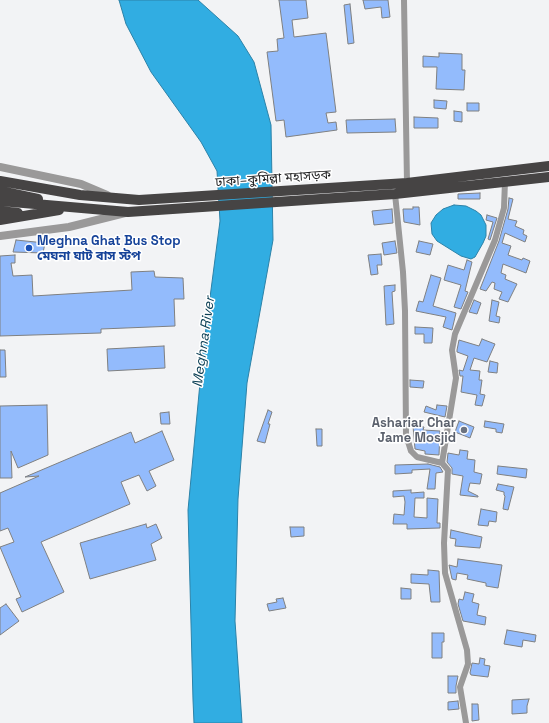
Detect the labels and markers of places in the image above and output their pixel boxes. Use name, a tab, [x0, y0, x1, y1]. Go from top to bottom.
place label: Meghna Ghat Bus Stop মেঘনা ঘাট বাস স্টপ	[37, 233, 181, 264]
marker: Meghna Ghat Bus Stop মেঘনা ঘাট বাস স্টপ	[24, 243, 34, 253]
place label: Ashariar Char Jame Mosjid	[372, 415, 456, 446]
marker: Ashariar Char Jame Mosjid	[459, 425, 469, 435]

